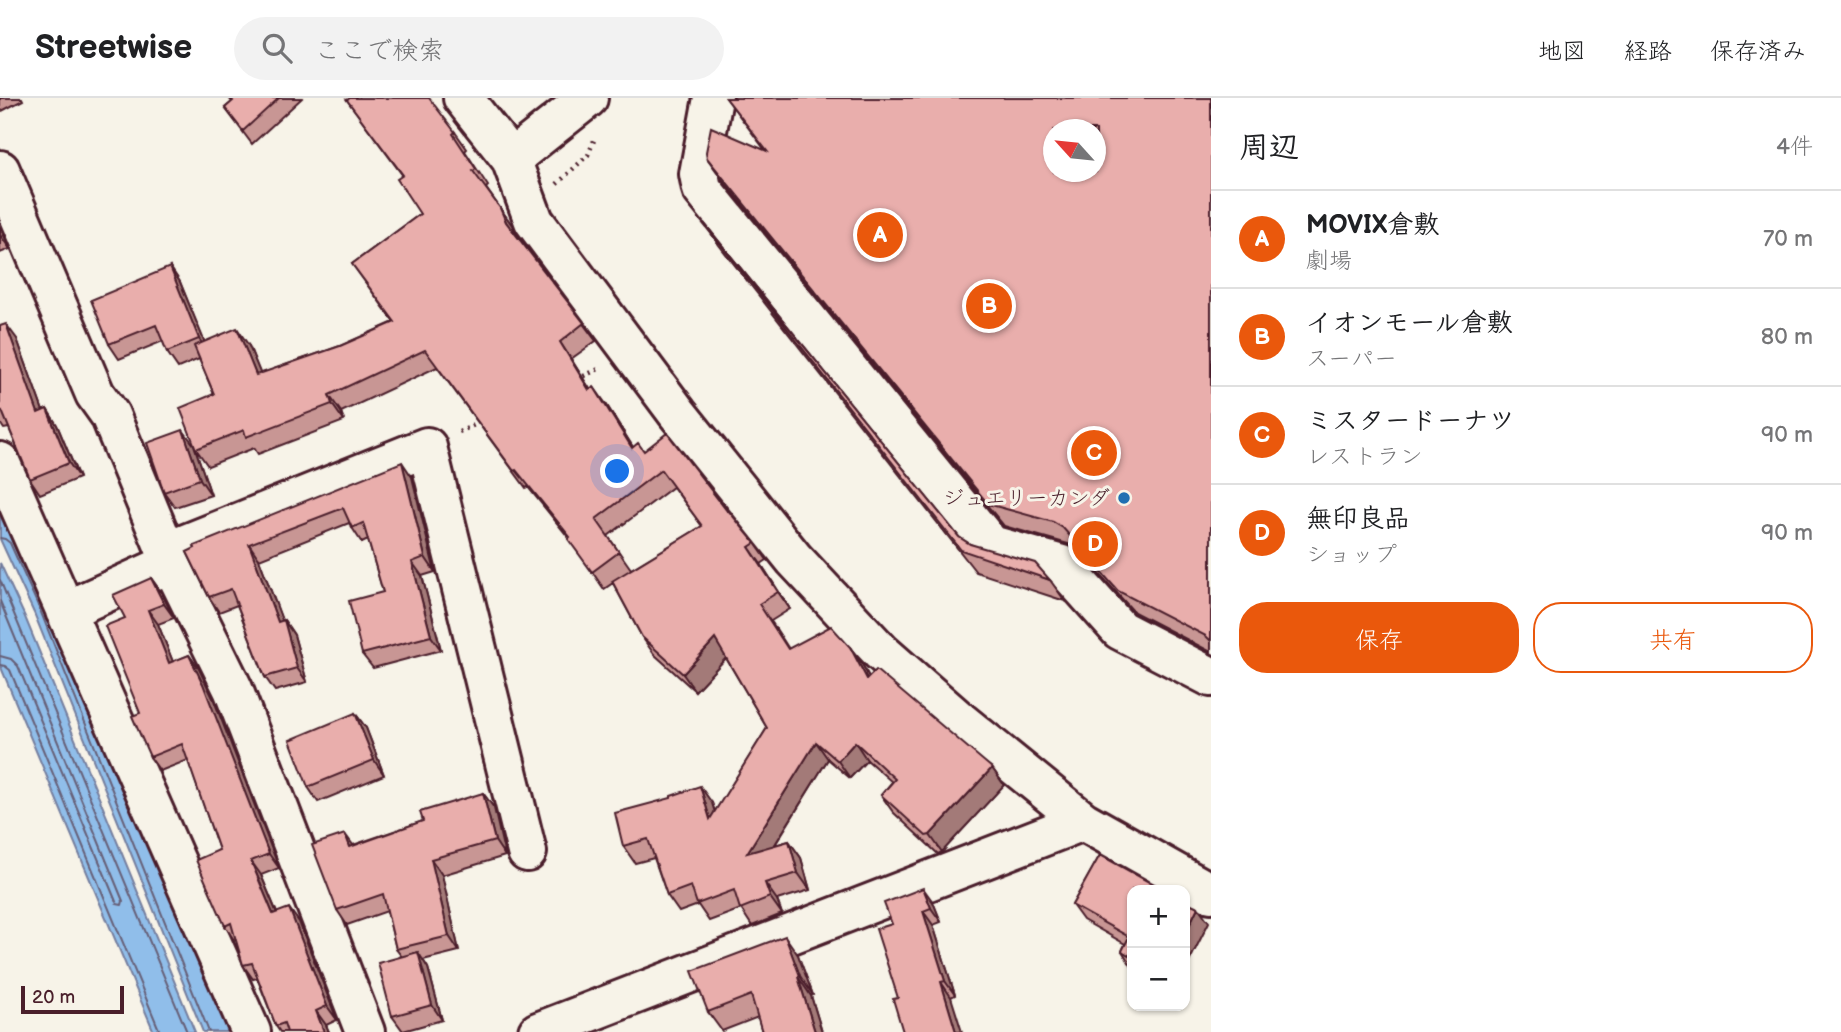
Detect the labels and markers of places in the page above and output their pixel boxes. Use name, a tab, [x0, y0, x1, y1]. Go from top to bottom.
pin: A	[857, 209, 903, 261]
pin: B	[966, 280, 1012, 332]
pin: C	[1071, 427, 1117, 479]
place label: ジュエリーカンダ	[943, 486, 1110, 511]
marker: ジュエリーカンダ	[1116, 490, 1132, 506]
pin: D	[1072, 518, 1118, 570]

